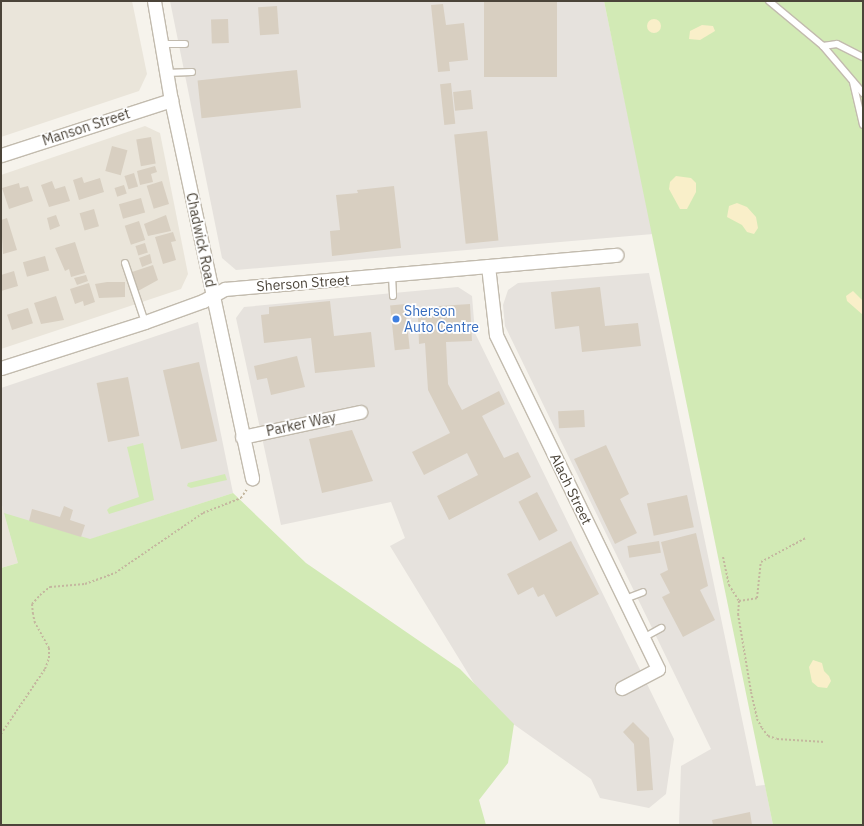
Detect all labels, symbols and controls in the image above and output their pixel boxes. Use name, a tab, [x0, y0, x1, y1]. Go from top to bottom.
street label: Manson Street	[40, 105, 132, 149]
street label: Chadwick Road	[183, 191, 219, 289]
street label: Sherson Street	[256, 271, 350, 295]
place label: Sherson Auto Centre	[404, 303, 479, 336]
marker: Sherson Auto Centre	[391, 314, 401, 324]
street label: Parker Way	[265, 408, 337, 440]
street label: Alach Street	[547, 451, 595, 527]

